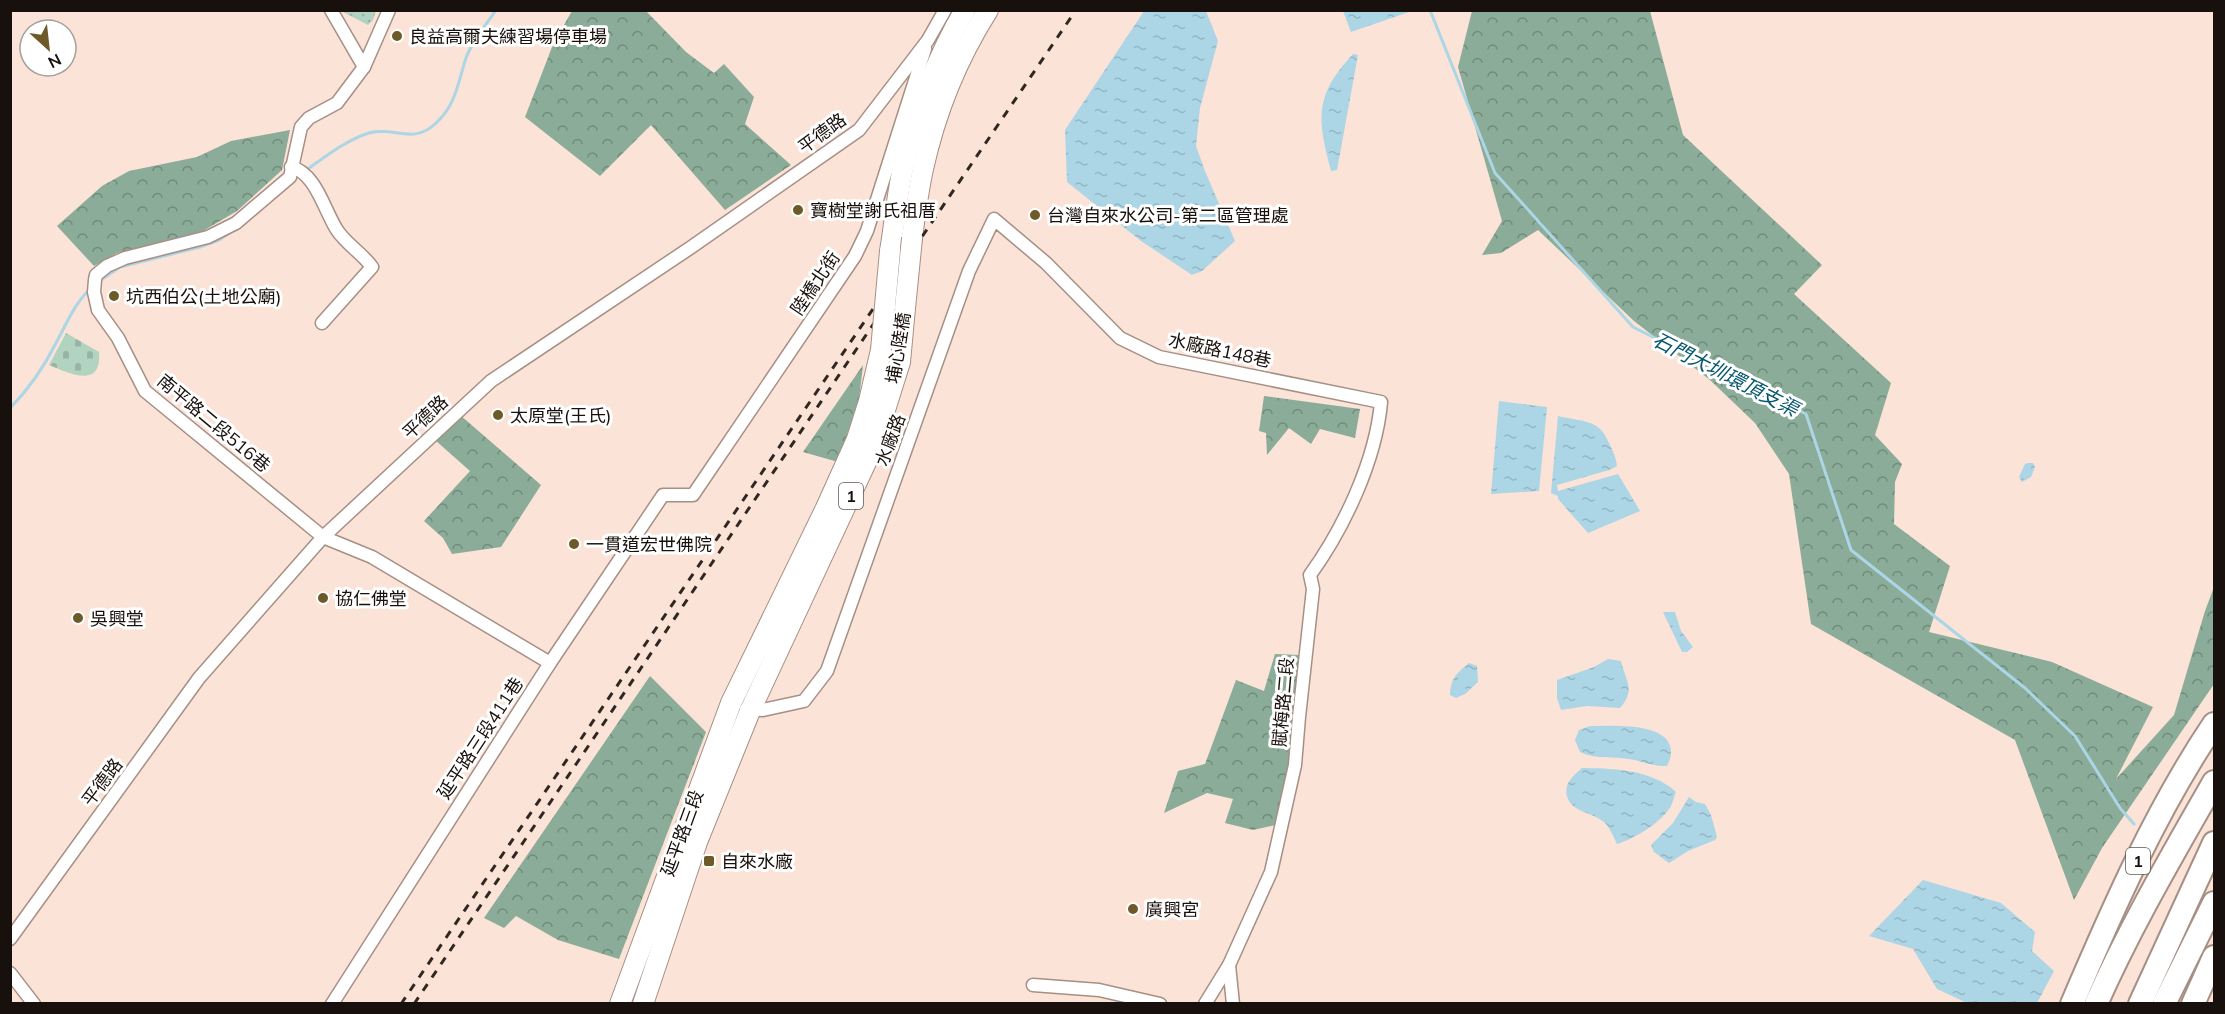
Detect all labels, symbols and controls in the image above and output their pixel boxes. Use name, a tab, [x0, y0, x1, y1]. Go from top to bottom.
north arrow	[18, 18, 78, 78]
place label: 良益高爾夫練習場停車場	[409, 25, 607, 48]
marker: 良益高爾夫練習場停車場	[390, 29, 404, 43]
text: N	[45, 50, 65, 73]
street label: 平德路	[793, 108, 851, 158]
place label: 寶樹堂謝氏祖厝	[810, 199, 936, 222]
marker: 寶樹堂謝氏祖厝	[791, 203, 805, 217]
place label: 台灣自來水公司-第二區管理處	[1047, 204, 1289, 227]
marker: 台灣自來水公司-第二區管理處	[1028, 208, 1042, 222]
street label: 陸橋北街	[785, 247, 845, 319]
place label: 坑西伯公(土地公廟)	[126, 285, 281, 308]
marker: 坑西伯公(土地公廟)	[107, 289, 121, 303]
street label: 埔心陸橋	[881, 311, 915, 385]
water label: 石門大圳環頂支渠	[1649, 327, 1806, 423]
street label: 水廠路148巷	[1167, 328, 1273, 372]
street label: 南平路二段516巷	[153, 369, 275, 477]
street label: 平德路	[397, 390, 453, 444]
place label: 太原堂(王氏)	[510, 404, 611, 427]
marker: 太原堂(王氏)	[491, 408, 505, 422]
street label: 水廠路	[870, 411, 910, 469]
road number: 1	[839, 483, 863, 509]
place label: 一貫道宏世佛院	[586, 533, 712, 556]
marker: 一貫道宏世佛院	[567, 537, 581, 551]
place label: 協仁佛堂	[335, 587, 407, 610]
marker: 協仁佛堂	[316, 591, 330, 605]
place label: 吳興堂	[90, 607, 144, 630]
marker: 吳興堂	[71, 611, 85, 625]
street label: 賦梅路二段	[1268, 656, 1298, 748]
street label: 延平路三段411巷	[432, 673, 528, 803]
street label: 平德路	[77, 754, 127, 810]
street label: 延平路三段	[656, 787, 708, 879]
road number: 1	[2126, 848, 2150, 874]
place label: 自來水廠	[721, 850, 793, 873]
marker: 自來水廠	[702, 854, 716, 868]
place label: 廣興宮	[1145, 898, 1199, 921]
marker: 廣興宮	[1126, 902, 1140, 916]

